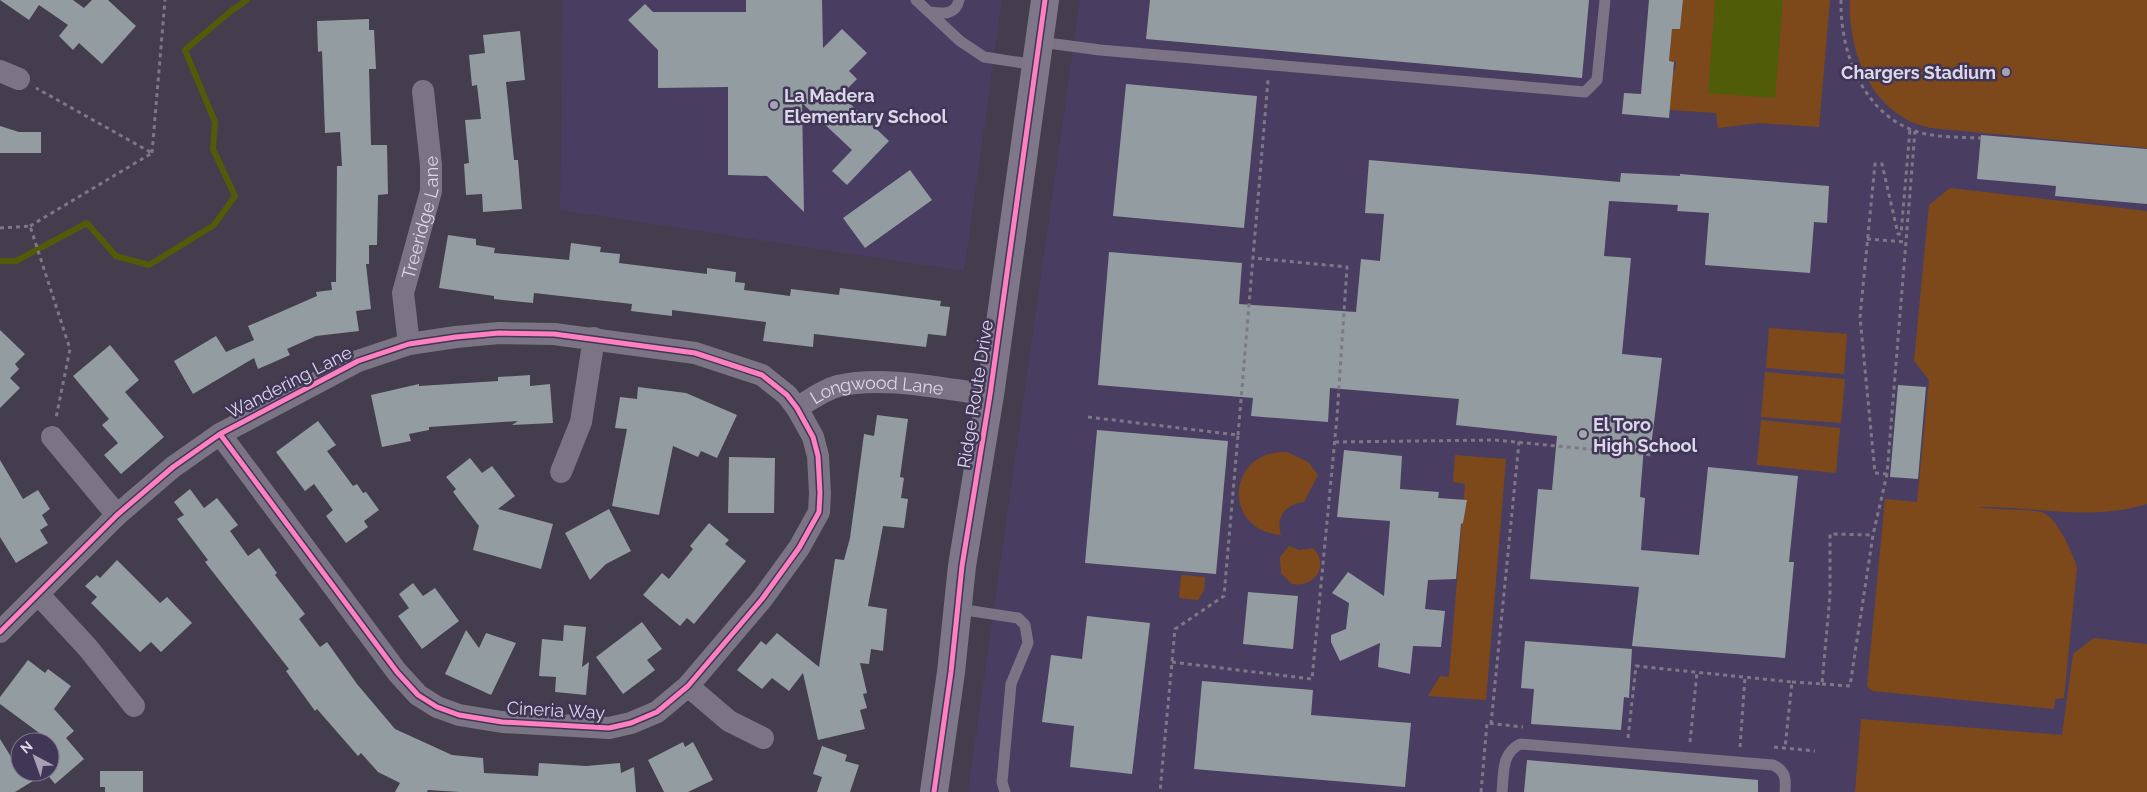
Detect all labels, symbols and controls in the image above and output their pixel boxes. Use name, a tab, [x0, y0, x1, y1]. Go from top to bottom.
place label: Chargers Stadium	[1841, 62, 1996, 83]
marker: Chargers Stadium	[2000, 66, 2012, 78]
place label: La Madera Elementary School	[784, 85, 948, 127]
marker: La Madera Elementary School	[768, 99, 780, 111]
street label: Treeridge Lane	[397, 155, 442, 282]
street label: Ridge Route Drive	[953, 318, 997, 470]
street label: Wandering Lane	[223, 341, 356, 423]
street label: Longwood Lane	[806, 371, 945, 408]
place label: El Toro High School	[1593, 414, 1697, 456]
marker: El Toro High School	[1577, 428, 1589, 440]
street label: Cineria Way	[506, 697, 606, 723]
north arrow	[10, 732, 60, 782]
text: N	[17, 738, 36, 757]

